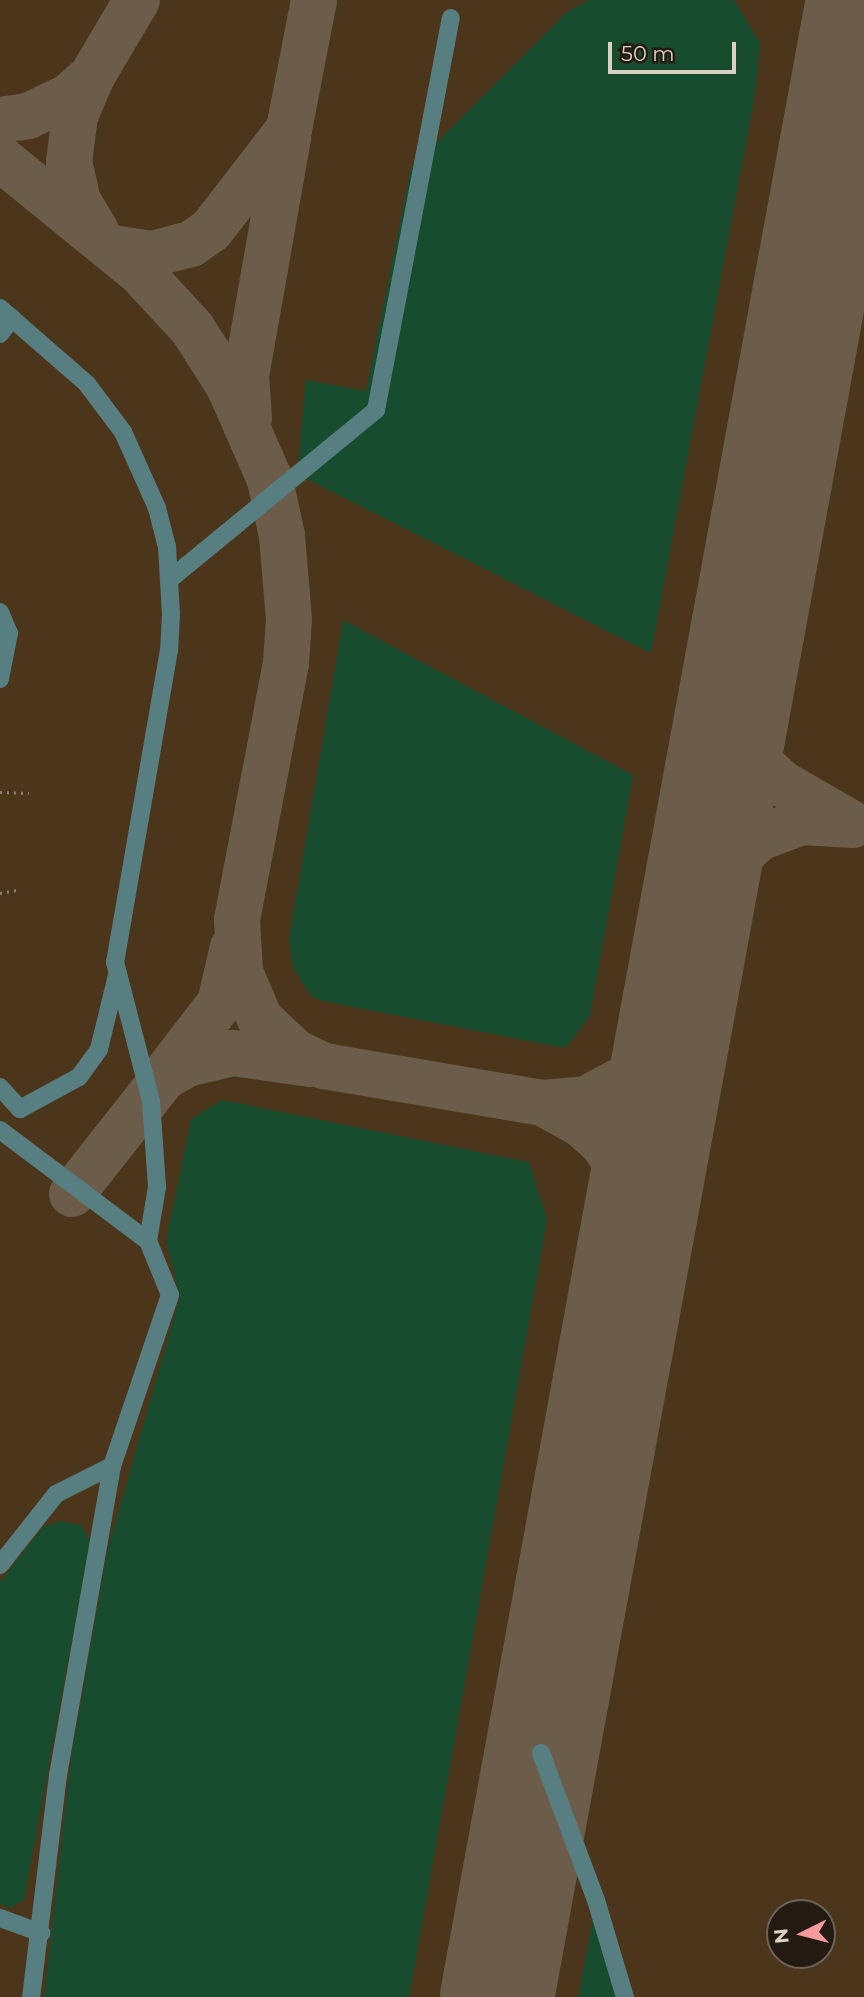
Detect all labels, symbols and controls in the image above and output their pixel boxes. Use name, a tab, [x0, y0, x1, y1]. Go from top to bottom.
scale bar	[612, 28, 740, 72]
text: 50 m	[621, 41, 675, 66]
north arrow	[766, 1899, 836, 1969]
text: N	[769, 1927, 794, 1945]

